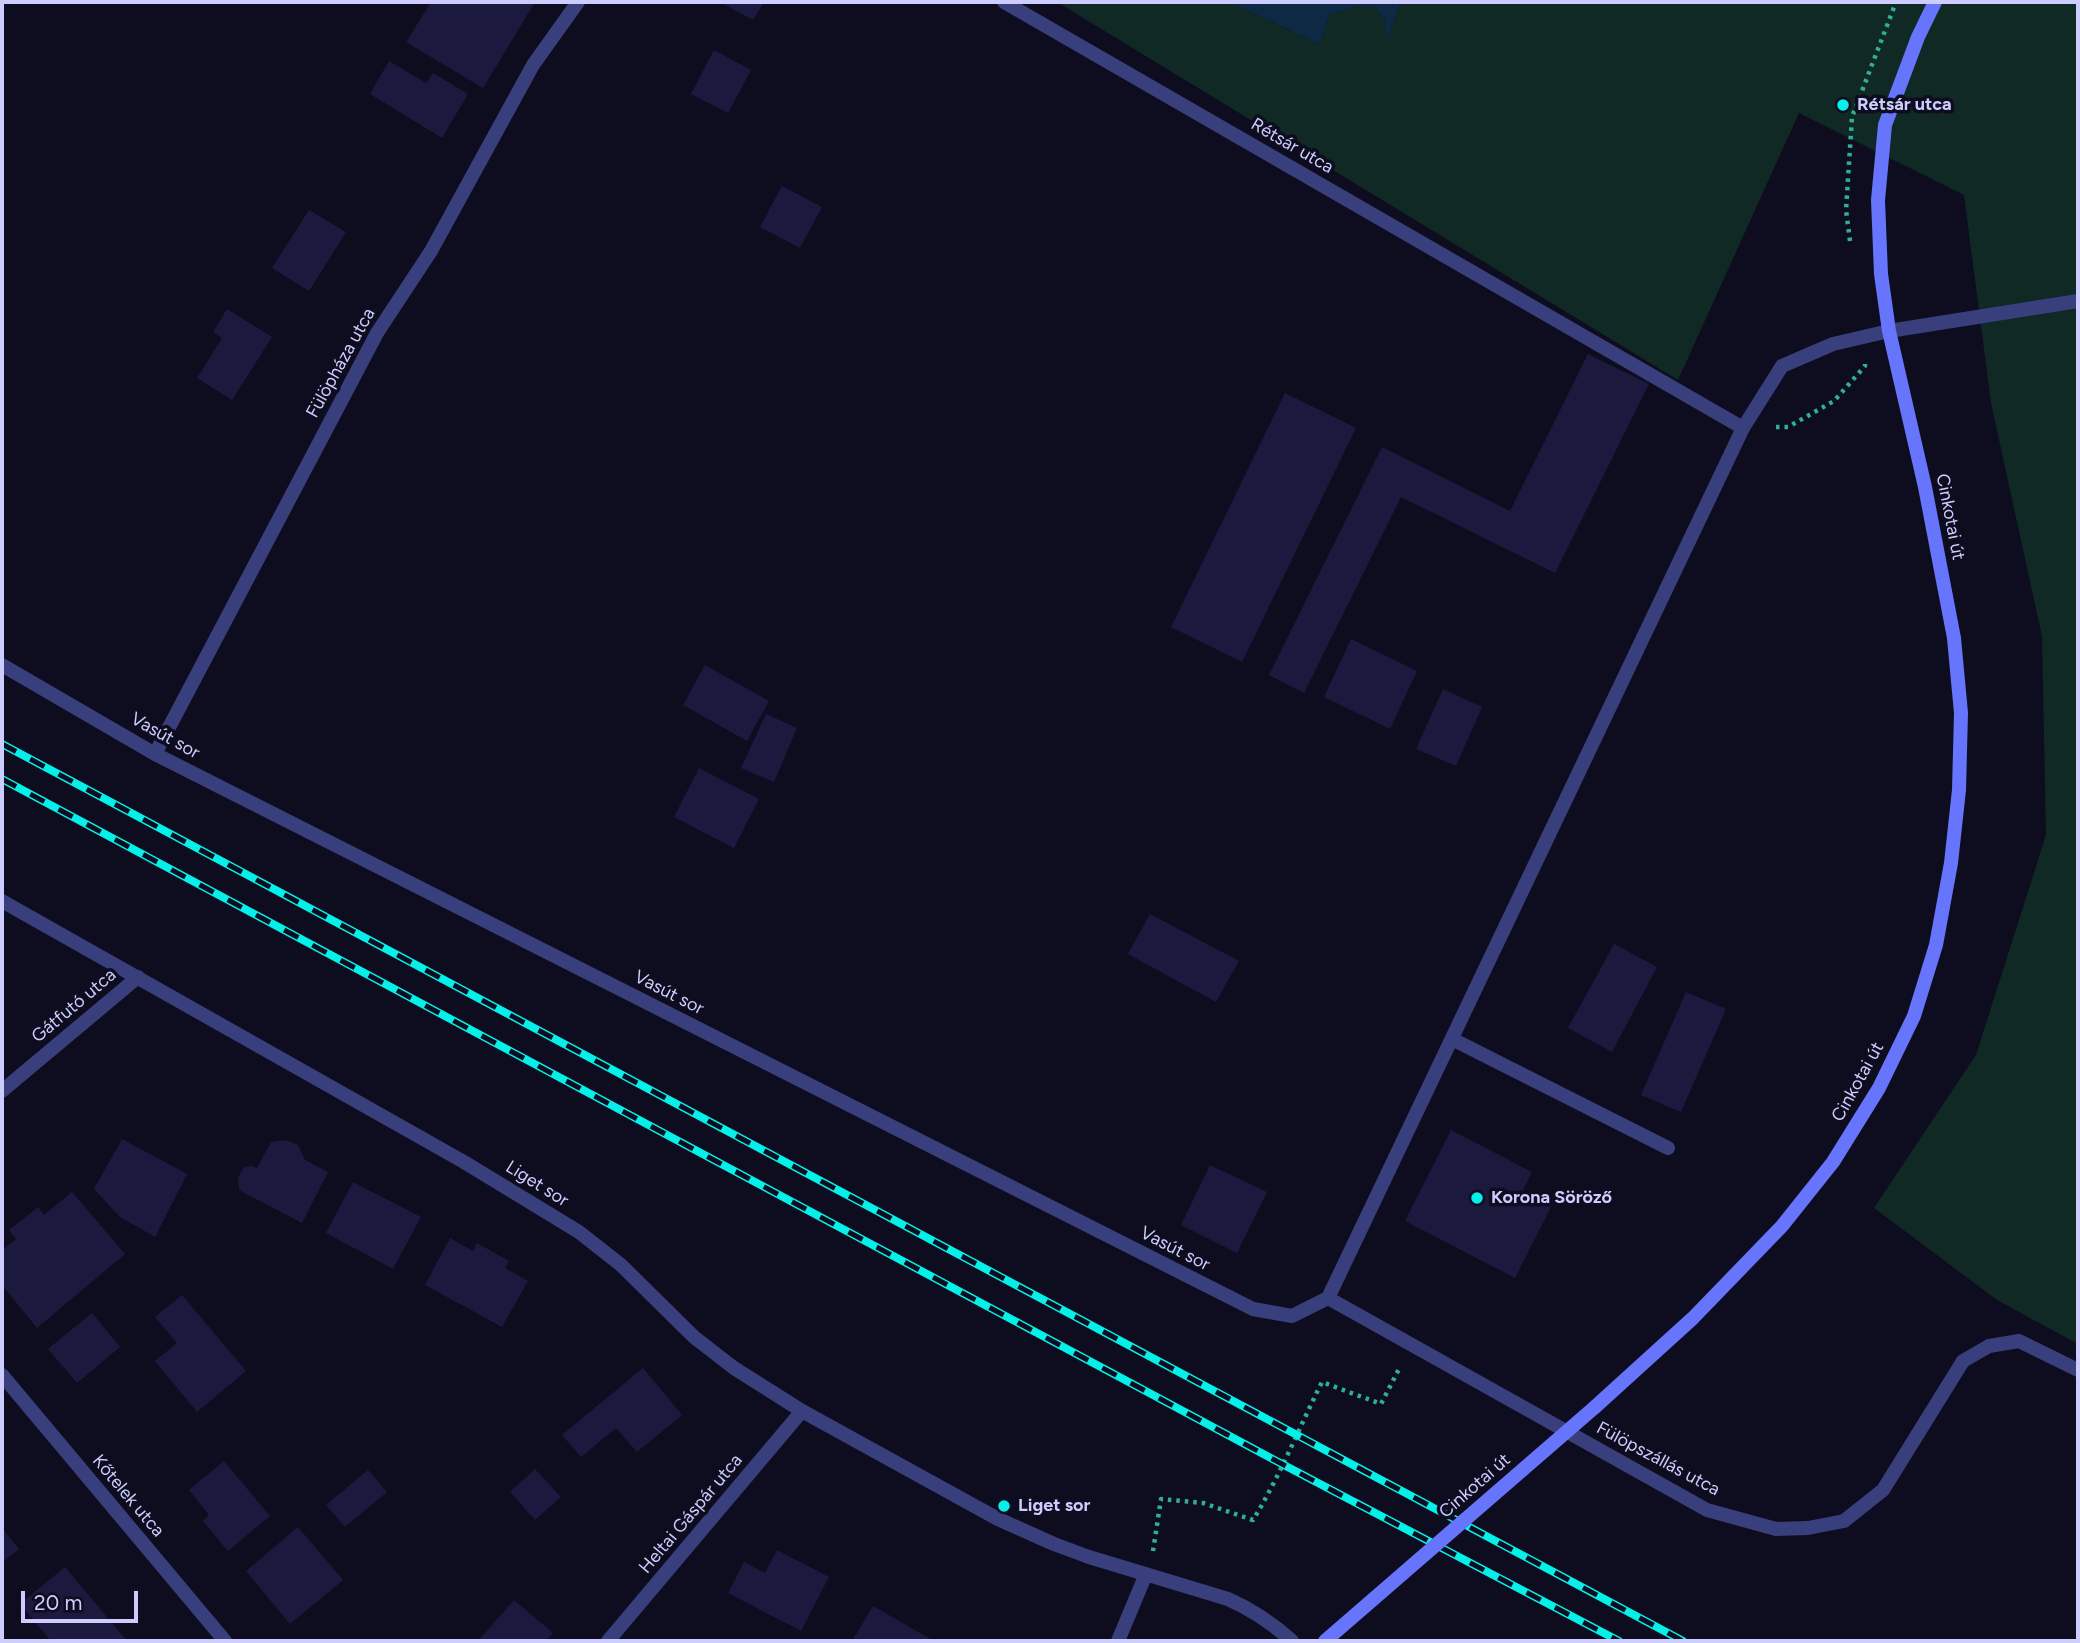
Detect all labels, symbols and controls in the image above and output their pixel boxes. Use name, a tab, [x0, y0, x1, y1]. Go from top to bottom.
place label: Rétsár utca	[1857, 94, 1952, 116]
marker: Rétsár utca	[1835, 97, 1851, 113]
street label: Rétsár utca	[1247, 114, 1337, 178]
street label: Fülöpháza utca	[302, 304, 380, 422]
street label: Cinkotai út	[1931, 472, 1969, 562]
street label: Vasút sor	[127, 708, 203, 764]
street label: Gátfutó utca	[27, 964, 121, 1048]
street label: Vasút sor	[630, 966, 708, 1020]
street label: Cinkotai út	[1827, 1038, 1889, 1126]
street label: Liget sor	[502, 1156, 572, 1212]
place label: Korona Söröző	[1491, 1187, 1612, 1209]
marker: Korona Söröző	[1469, 1190, 1485, 1206]
street label: Vasút sor	[1136, 1222, 1214, 1276]
street label: Fülöpszállás utca	[1593, 1417, 1723, 1501]
street label: Cinkotai út	[1435, 1449, 1515, 1523]
street label: Heltai Gáspár utca	[635, 1450, 747, 1578]
street label: Kőtelek utca	[87, 1451, 169, 1541]
place label: Liget sor	[1018, 1495, 1090, 1517]
marker: Liget sor	[996, 1498, 1012, 1514]
scale bar	[24, 1576, 142, 1620]
text: 20 m	[34, 1590, 82, 1615]

